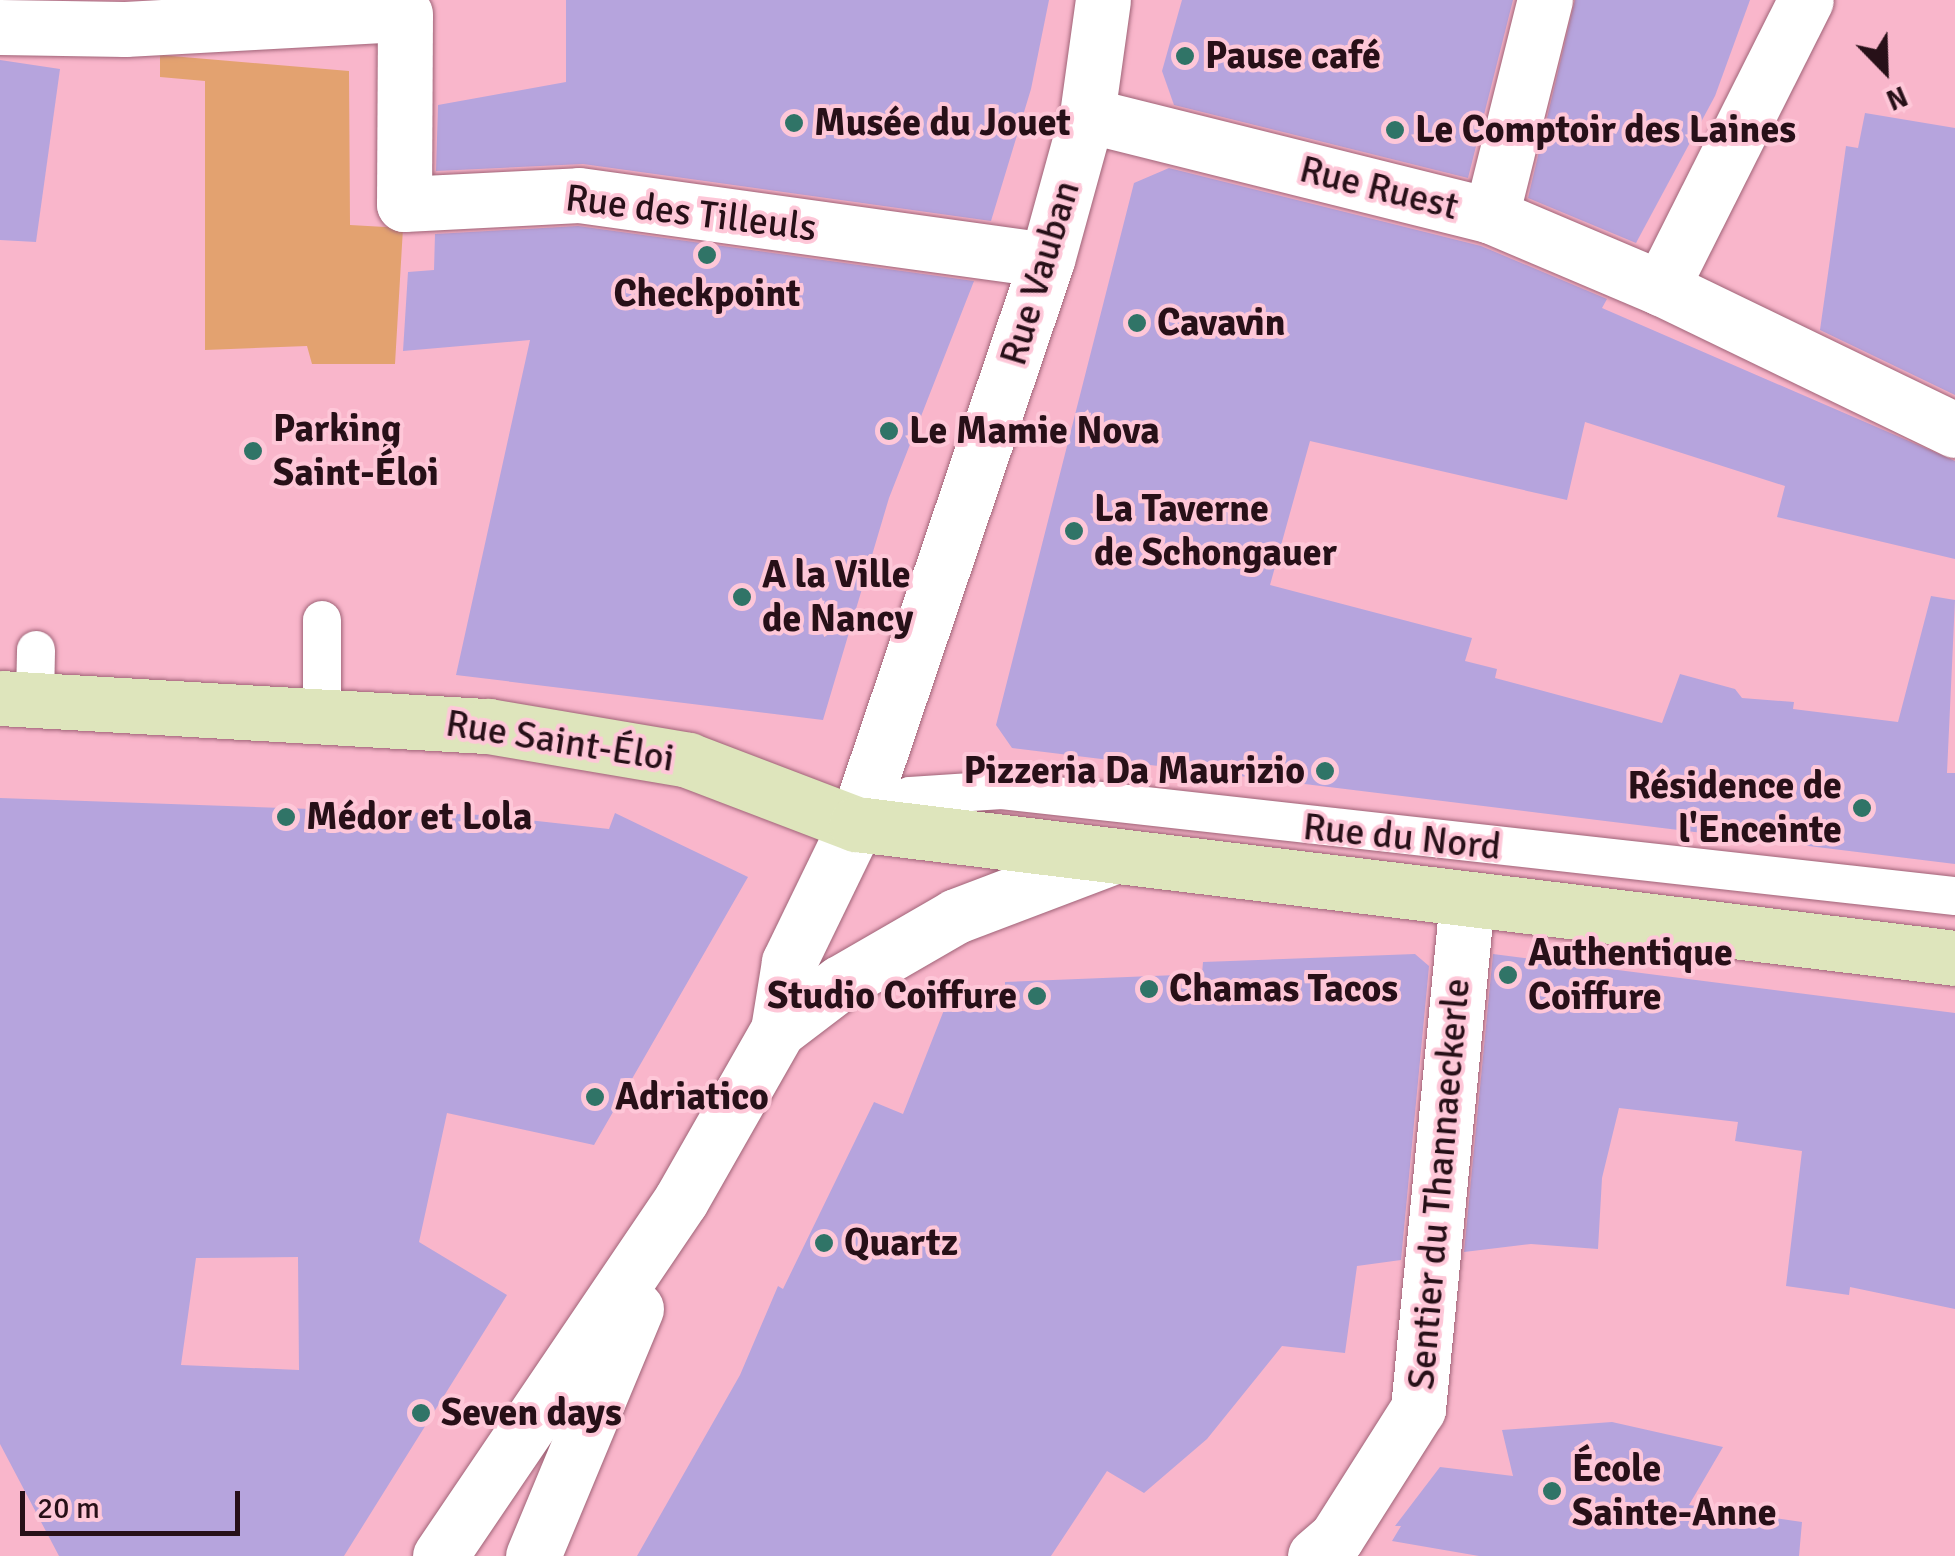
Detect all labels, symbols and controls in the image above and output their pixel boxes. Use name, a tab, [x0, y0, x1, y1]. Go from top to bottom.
north arrow	[1835, 20, 1935, 120]
place label: Pause café	[1205, 33, 1381, 79]
marker: Pause café	[1174, 45, 1196, 67]
text: N	[1881, 78, 1912, 117]
place label: Musée du Jouet	[814, 100, 1071, 146]
place label: Le Comptoir des Laines	[1415, 107, 1796, 153]
marker: Musée du Jouet	[783, 112, 805, 134]
marker: Le Comptoir des Laines	[1384, 119, 1406, 141]
street label: Rue Ruest	[1295, 146, 1463, 230]
street label: Rue des Tilleuls	[563, 175, 819, 251]
street label: Rue Vauban	[990, 175, 1090, 371]
marker: Checkpoint	[696, 244, 718, 266]
place label: Checkpoint	[613, 271, 801, 317]
place label: Cavavin	[1157, 300, 1286, 346]
marker: Cavavin	[1126, 312, 1148, 334]
place label: Parking Saint-Éloi	[273, 406, 439, 496]
place label: Le Mamie Nova	[909, 408, 1160, 454]
marker: Le Mamie Nova	[878, 420, 900, 442]
marker: Parking Saint-Éloi	[242, 440, 264, 462]
place label: La Taverne de Schongauer	[1094, 486, 1337, 576]
marker: La Taverne de Schongauer	[1063, 520, 1085, 542]
place label: A la Ville de Nancy	[762, 552, 913, 642]
marker: A la Ville de Nancy	[731, 586, 753, 608]
street label: Rue Saint-Éloi	[443, 700, 677, 782]
place label: Pizzeria Da Maurizio	[963, 748, 1305, 794]
marker: Pizzeria Da Maurizio	[1314, 760, 1336, 782]
place label: Résidence de l'Enceinte	[1628, 763, 1842, 852]
place label: Médor et Lola	[306, 794, 533, 840]
marker: Résidence de l'Enceinte	[1851, 797, 1873, 819]
street label: Rue du Nord	[1301, 804, 1503, 870]
marker: Médor et Lola	[275, 806, 297, 828]
place label: Authentique Coiffure	[1528, 930, 1733, 1019]
marker: Authentique Coiffure	[1497, 964, 1519, 986]
place label: Chamas Tacos	[1169, 966, 1398, 1012]
place label: Studio Coiffure	[767, 973, 1017, 1019]
street label: Sentier du Thannaeckerle	[1398, 976, 1480, 1392]
marker: Chamas Tacos	[1138, 978, 1160, 1000]
marker: Studio Coiffure	[1026, 985, 1048, 1007]
place label: Adriatico	[615, 1074, 769, 1120]
marker: Adriatico	[584, 1086, 606, 1108]
place label: Quartz	[844, 1220, 958, 1266]
marker: Quartz	[813, 1232, 835, 1254]
place label: Seven days	[441, 1390, 622, 1436]
marker: Seven days	[410, 1402, 432, 1424]
place label: École Sainte-Anne	[1572, 1446, 1777, 1536]
scale bar	[25, 1471, 245, 1533]
marker: École Sainte-Anne	[1541, 1480, 1563, 1502]
text: 20 m	[37, 1490, 100, 1527]

